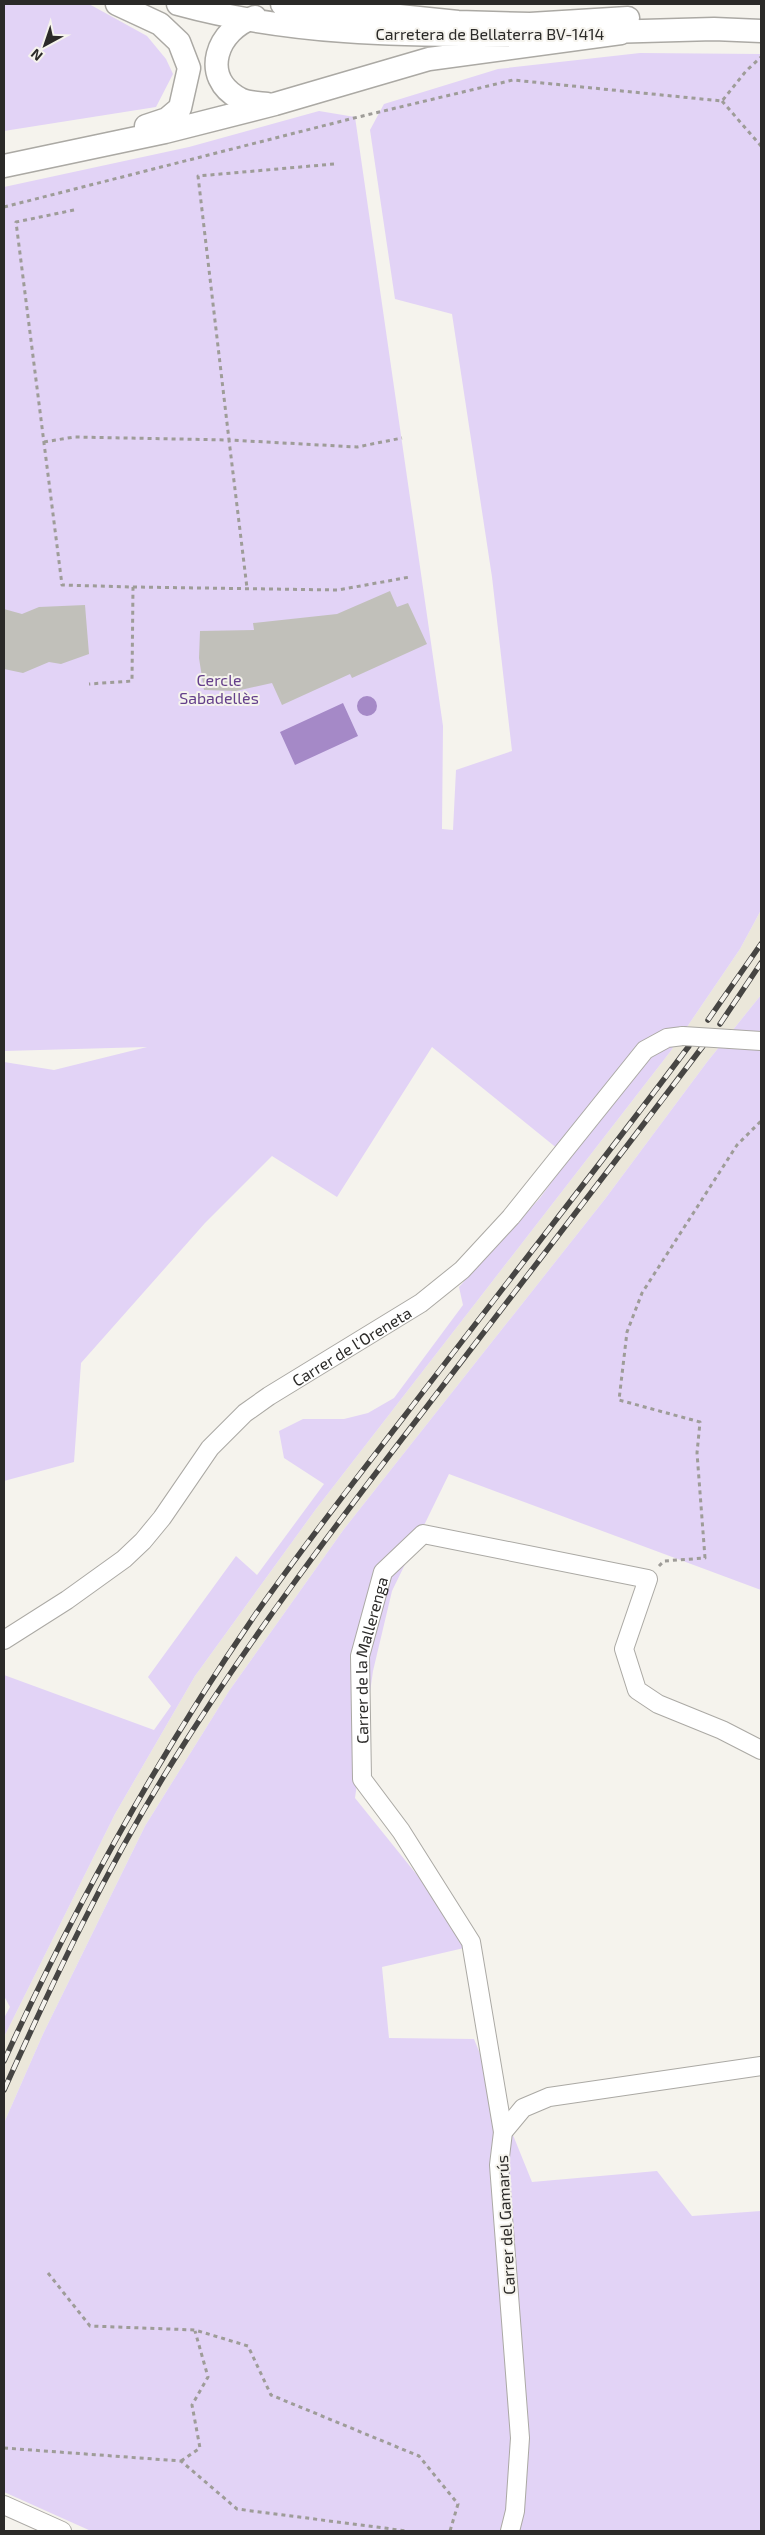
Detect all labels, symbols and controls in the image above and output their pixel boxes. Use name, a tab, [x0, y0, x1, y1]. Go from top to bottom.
north arrow	[20, 20, 70, 70]
street label: Carretera de Bellaterra BV-1414	[376, 24, 605, 43]
text: N	[27, 46, 46, 65]
park label: Cercle Sabadellès	[179, 670, 259, 707]
street label: Carrer de l'Oreneta	[288, 1302, 414, 1389]
street label: Carrer de la Mallerenga	[351, 1574, 391, 1744]
street label: Carrer del Gamarús	[492, 2155, 518, 2295]

